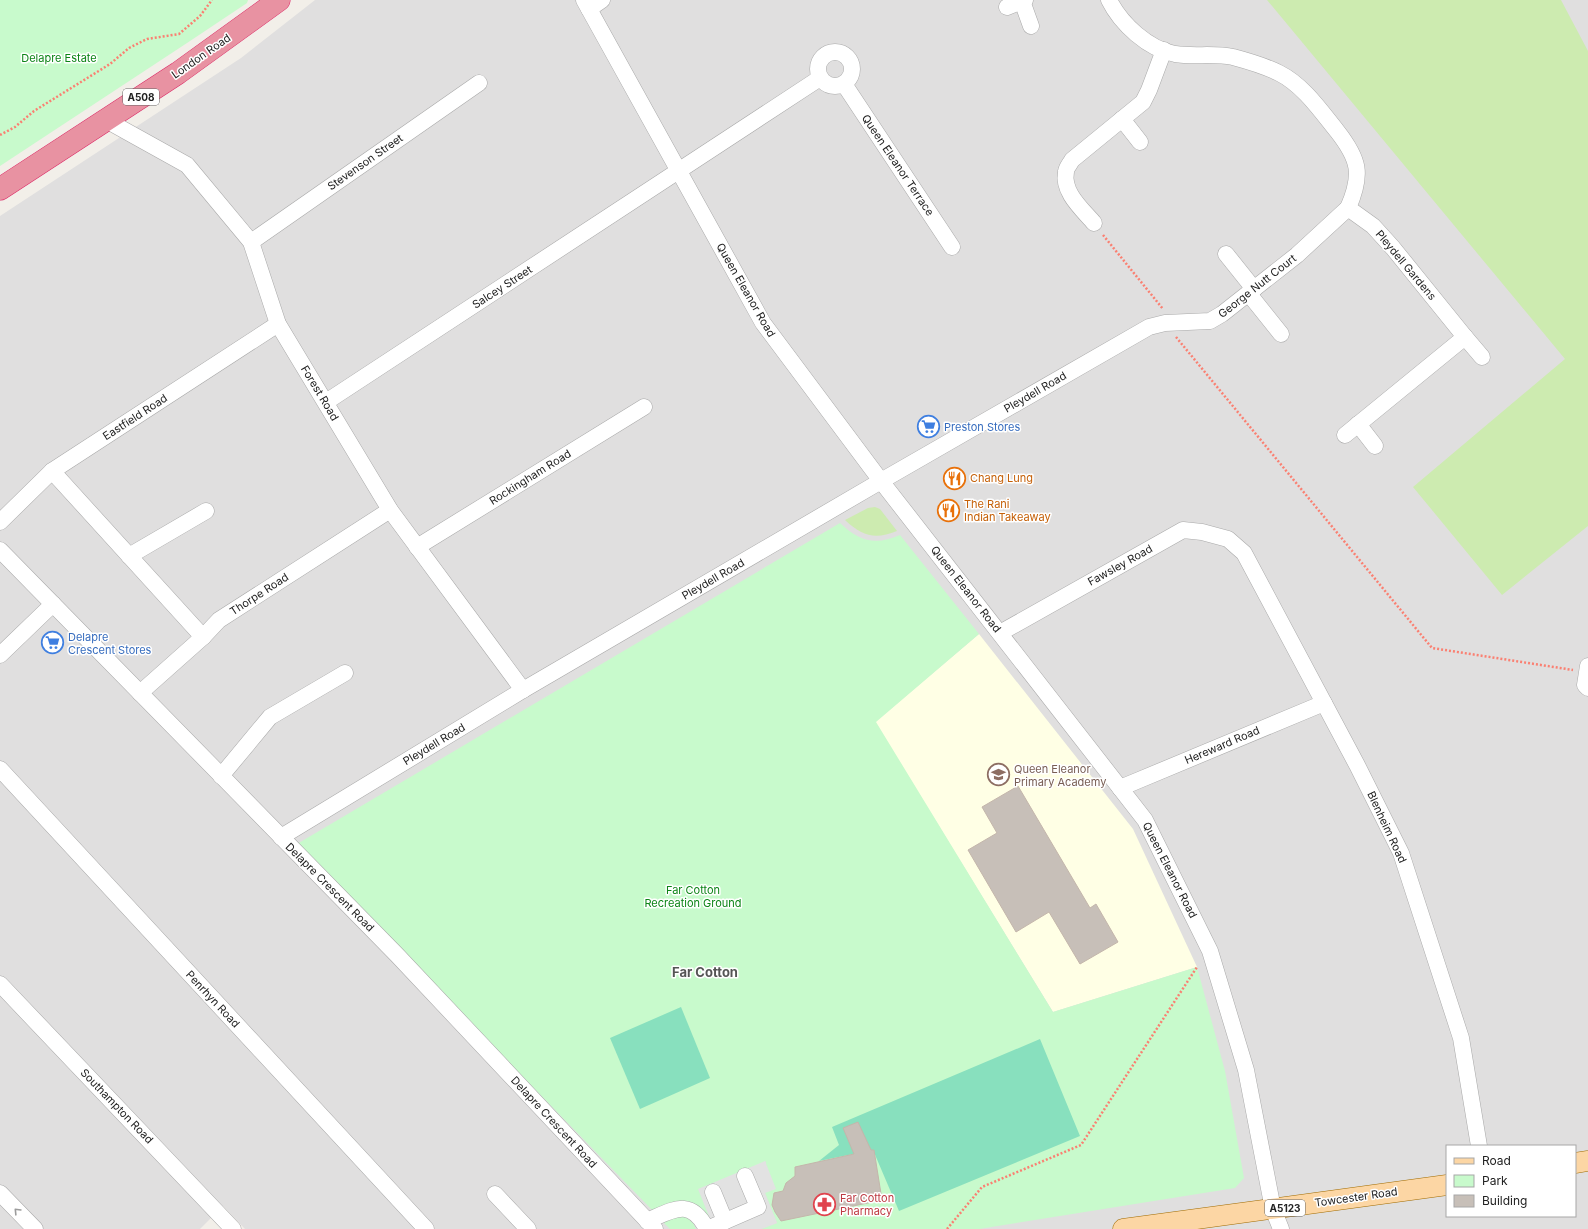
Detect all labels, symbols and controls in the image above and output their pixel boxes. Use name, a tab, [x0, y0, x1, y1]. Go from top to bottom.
street label: London Road	[169, 31, 233, 81]
park label: Delapre Estate	[21, 51, 97, 65]
road number: A508	[123, 89, 159, 105]
street label: Queen Eleanor Terrace	[859, 111, 937, 219]
street label: Stevenson Street	[325, 131, 406, 193]
street label: Pleydell Gardens	[1373, 227, 1440, 303]
street label: Queen Eleanor Road	[713, 241, 779, 339]
street label: George Nutt Court	[1215, 251, 1299, 321]
street label: Salcey Street	[469, 262, 535, 312]
street label: Forest Road	[298, 363, 342, 423]
street label: Pleydell Road	[1001, 368, 1069, 416]
street label: Eastfield Road	[100, 391, 170, 443]
supermarket icon: Preston Stores	[916, 414, 942, 440]
place label: Preston Stores	[944, 420, 1020, 434]
street label: Rockingham Road	[487, 446, 573, 508]
restaurant icon: Chang Lung	[942, 465, 968, 491]
place label: Chang Lung	[970, 471, 1033, 485]
restaurant icon: The Rani Indian Takeaway	[936, 497, 962, 523]
place label: The Rani Indian Takeaway	[964, 497, 1051, 524]
street label: Fawsley Road	[1085, 541, 1155, 589]
street label: Queen Eleanor Road	[928, 543, 1004, 635]
street label: Pleydell Road	[679, 555, 747, 603]
street label: Thorpe Road	[227, 570, 291, 618]
supermarket icon: Delapre Crescent Stores	[39, 630, 65, 656]
place label: Delapre Crescent Stores	[68, 630, 152, 657]
street label: Pleydell Road	[400, 720, 468, 768]
street label: Hereward Road	[1182, 723, 1262, 767]
school or university icon: Queen Eleanor Primary Academy	[986, 762, 1012, 788]
place label: Queen Eleanor Primary Academy	[1014, 762, 1106, 789]
street label: Blenheim Road	[1364, 789, 1410, 865]
street label: Queen Eleanor Road	[1140, 820, 1200, 920]
street label: Delapre Crescent Road	[283, 840, 377, 934]
park label: Far Cotton Recreation Ground	[644, 883, 742, 910]
district label: Far Cotton	[672, 964, 738, 980]
street label: Penrhyn Road	[183, 968, 243, 1030]
street label: Southampton Road	[78, 1066, 156, 1146]
street label: Delapre Crescent Road	[508, 1073, 600, 1171]
legend	[1446, 1145, 1576, 1217]
text: Road	[1482, 1153, 1511, 1168]
text: Park	[1482, 1173, 1508, 1188]
street label: Towcester Road	[1314, 1184, 1398, 1210]
pharmacy icon: Far Cotton Pharmacy	[812, 1191, 838, 1217]
place label: Far Cotton Pharmacy	[840, 1191, 894, 1218]
text: Building	[1482, 1193, 1527, 1208]
road number: A5123	[1265, 1200, 1305, 1216]
one-way arrow	[15, 1208, 22, 1216]

